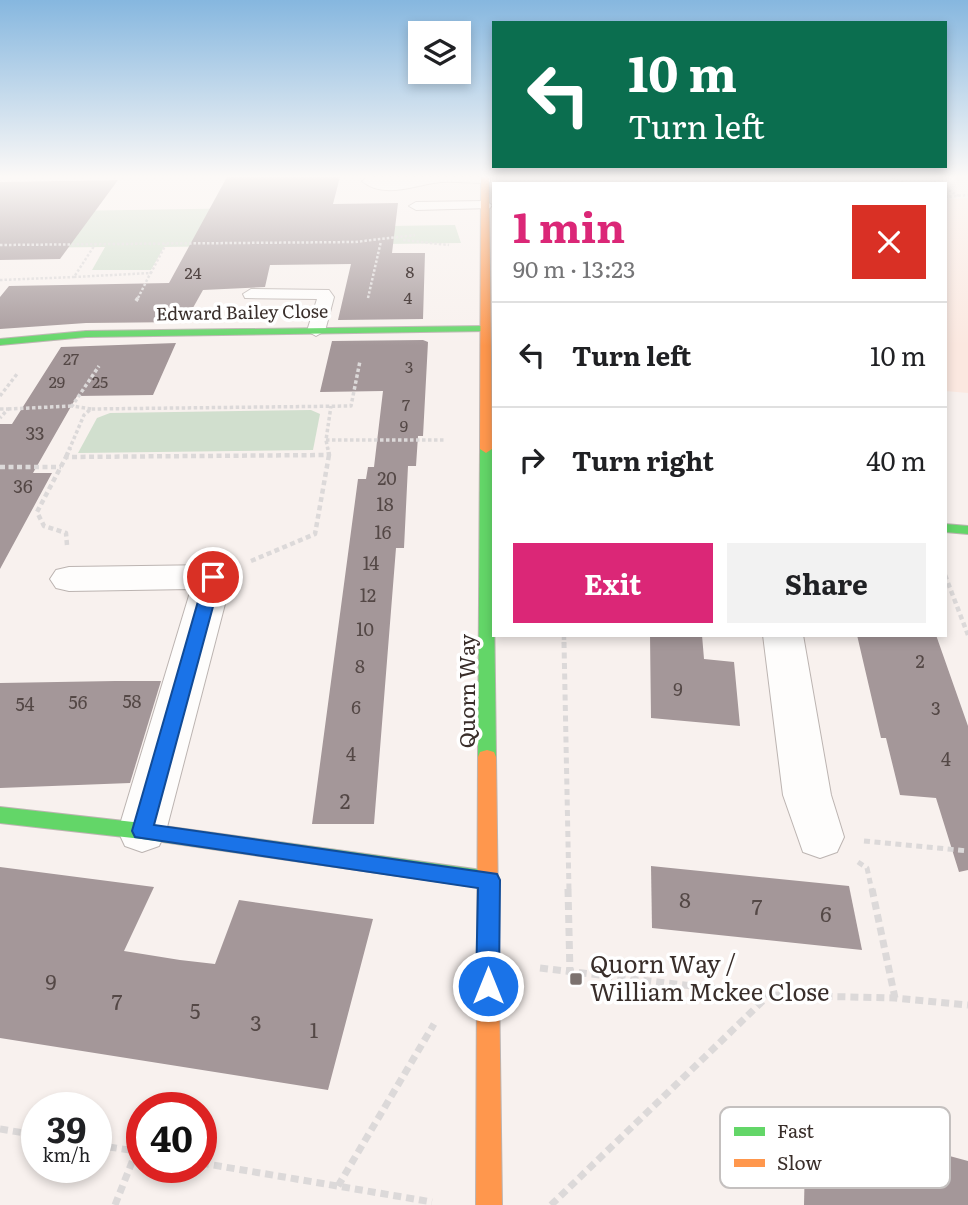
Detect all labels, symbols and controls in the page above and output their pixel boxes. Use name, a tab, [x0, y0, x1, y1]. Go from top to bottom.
map controls	[408, 21, 471, 84]
button: layers	[408, 21, 471, 84]
text: 10 m	[628, 34, 737, 107]
icon: left	[513, 49, 604, 140]
text: Turn left	[628, 101, 765, 149]
text: 1 min	[513, 194, 625, 256]
button: close	[852, 205, 926, 279]
text: 90 m · 13:23	[513, 251, 635, 285]
house number: 8	[406, 259, 415, 283]
house number: 24	[185, 260, 202, 284]
house number: 4	[404, 285, 413, 309]
street label: Edward Bailey Close	[156, 296, 328, 327]
text: Turn left	[572, 335, 691, 374]
text: 10 m	[870, 335, 926, 374]
icon: left	[513, 336, 551, 374]
house number: 27	[63, 346, 79, 370]
house number: 3	[405, 354, 413, 378]
house number: 29	[49, 369, 65, 393]
house number: 25	[92, 369, 108, 393]
house number: 7	[402, 392, 410, 416]
house number: 9	[400, 413, 408, 437]
house number: 33	[26, 419, 44, 446]
text: Turn right	[572, 440, 714, 479]
text: 40 m	[866, 440, 926, 479]
icon: right	[513, 441, 551, 479]
house number: 20	[377, 464, 397, 491]
house number: 36	[13, 472, 33, 499]
house number: 18	[376, 490, 394, 517]
house number: 16	[375, 518, 392, 545]
button: Exit	[513, 543, 713, 623]
button: Share	[727, 543, 926, 623]
pin	[183, 547, 243, 607]
house number: 14	[363, 549, 379, 576]
icon: arrive	[194, 558, 232, 596]
house number: 12	[360, 581, 376, 608]
house number: 10	[356, 615, 374, 642]
street label: Quorn Way	[450, 633, 481, 748]
house number: 2	[915, 647, 925, 674]
house number: 8	[355, 652, 365, 679]
house number: 9	[673, 675, 683, 702]
house number: 58	[122, 687, 142, 714]
house number: 56	[69, 688, 88, 715]
house number: 54	[15, 690, 35, 717]
house number: 6	[351, 693, 361, 720]
house number: 3	[931, 694, 941, 721]
house number: 4	[346, 740, 356, 767]
house number: 4	[941, 745, 951, 772]
house number: 2	[340, 784, 350, 815]
house number: 8	[679, 883, 691, 914]
house number: 7	[752, 890, 763, 921]
house number: 6	[820, 897, 832, 928]
place label: Quorn Way / William Mckee Close	[590, 945, 829, 1008]
position arrow	[451, 949, 525, 1023]
house number: 9	[46, 965, 57, 996]
marker: Quorn Way / William Mckee Close	[568, 971, 584, 987]
house number: 7	[112, 985, 123, 1016]
house number: 5	[190, 994, 200, 1025]
house number: 3	[250, 1006, 262, 1037]
house number: 1	[310, 1013, 319, 1044]
speed limit sign: 40	[126, 1092, 217, 1183]
text: 39	[47, 1102, 86, 1154]
legend	[720, 1107, 950, 1188]
text: Fast	[777, 1116, 814, 1144]
text: km/h	[43, 1141, 90, 1168]
text: Slow	[777, 1148, 822, 1176]

